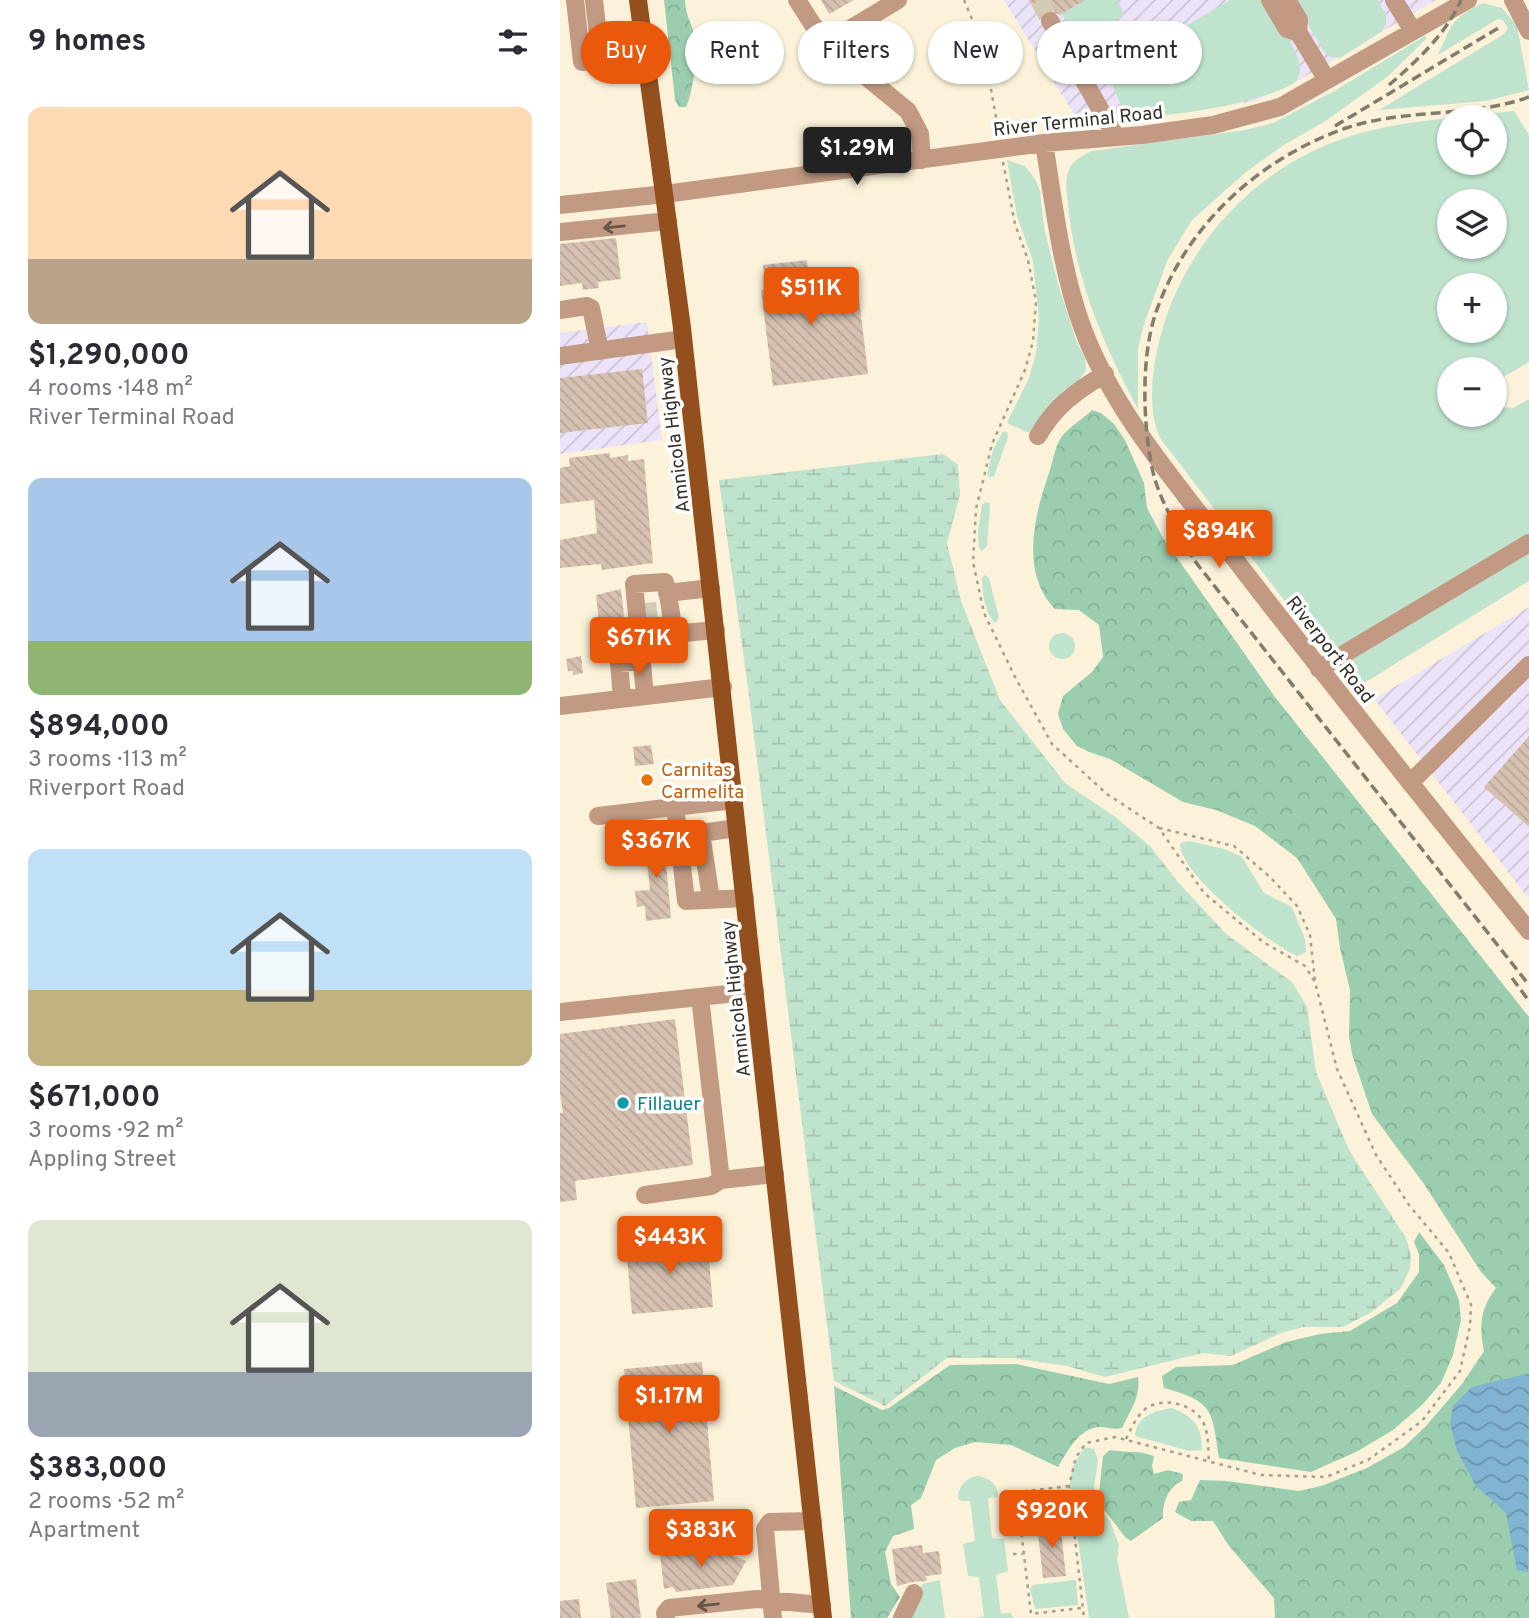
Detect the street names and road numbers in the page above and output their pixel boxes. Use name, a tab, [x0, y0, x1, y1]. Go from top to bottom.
street label: River Terminal Road	[992, 101, 1164, 143]
street label: Amnicola Highway	[653, 355, 696, 514]
street label: Riverport Road	[1280, 592, 1379, 709]
street label: Amnicola Highway	[717, 919, 757, 1078]

